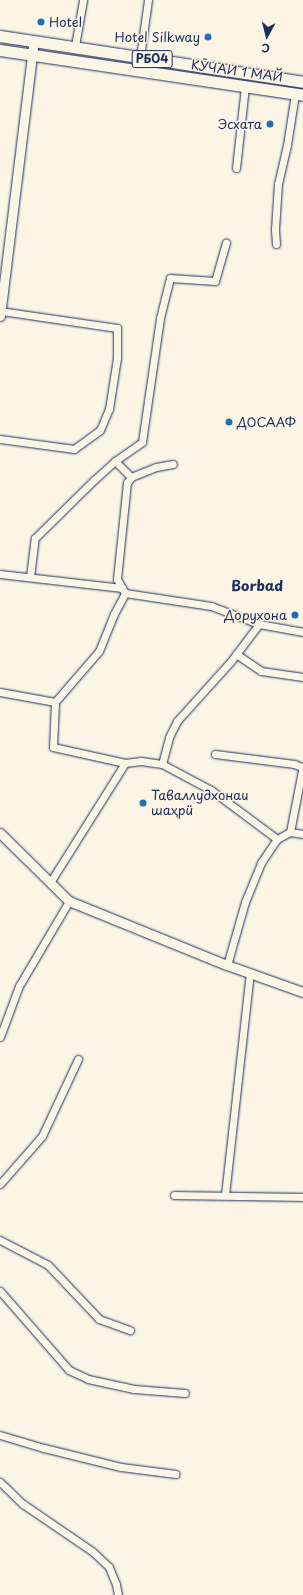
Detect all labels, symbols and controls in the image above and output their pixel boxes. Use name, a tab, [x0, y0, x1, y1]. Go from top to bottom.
place label: Hotel	[49, 14, 82, 30]
north arrow	[247, 16, 287, 56]
marker: Hotel	[36, 17, 46, 27]
place label: Hotel Silkway	[114, 29, 200, 45]
marker: Hotel Silkway	[203, 32, 213, 42]
text: С	[260, 39, 271, 57]
road number: РБ04	[131, 49, 173, 69]
street label: КӮЧАИ 1 МАЙ	[190, 57, 284, 85]
place label: Эсхата	[218, 116, 262, 132]
marker: Эсхата	[265, 119, 275, 129]
place label: ДОСААФ	[237, 414, 296, 430]
marker: ДОСААФ	[224, 417, 234, 427]
district label: Borbad	[231, 578, 283, 594]
place label: Дорухона	[224, 607, 287, 623]
marker: Дорухона	[290, 610, 300, 620]
place label: Таваллудхонаи шаҳрӣ	[151, 788, 248, 819]
marker: Таваллудхонаи шаҳрӣ	[138, 798, 148, 808]

